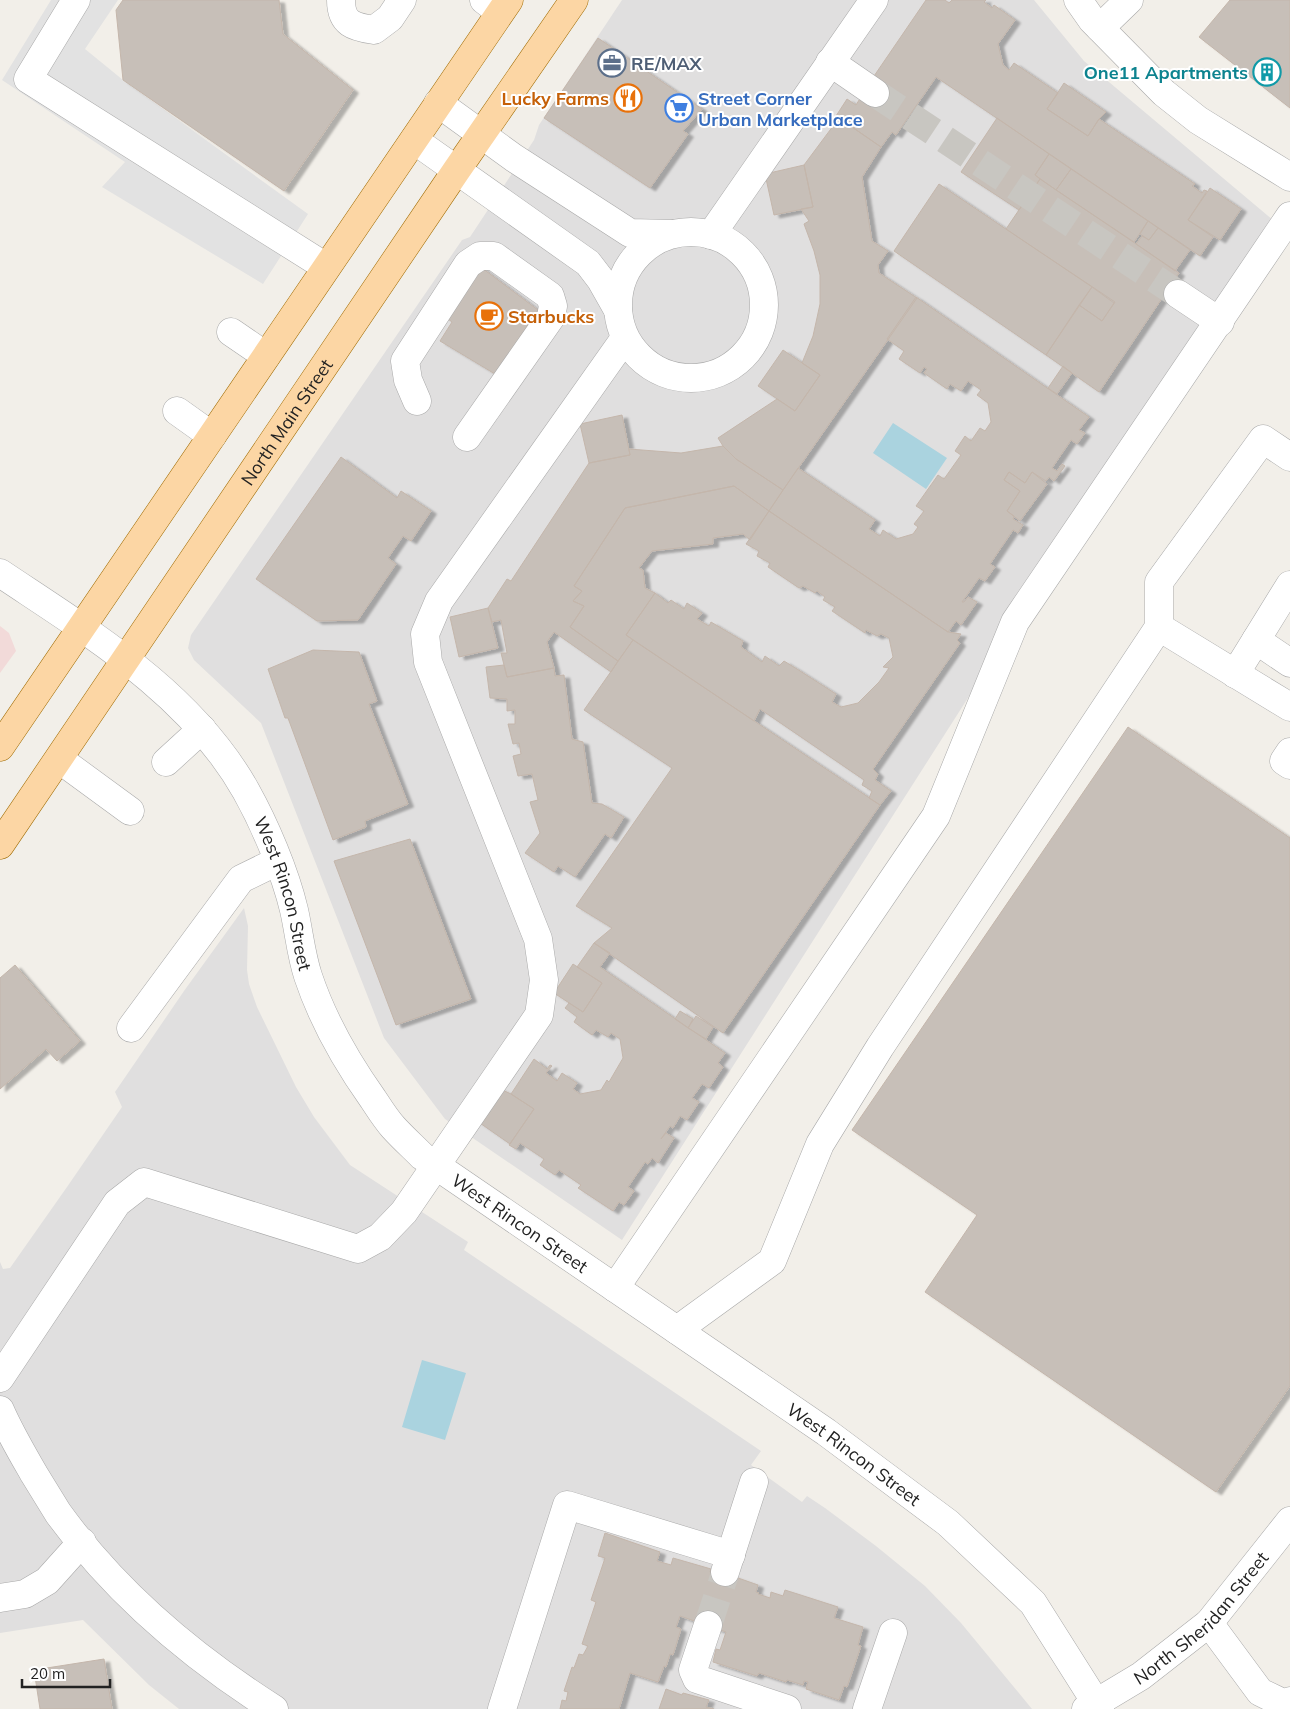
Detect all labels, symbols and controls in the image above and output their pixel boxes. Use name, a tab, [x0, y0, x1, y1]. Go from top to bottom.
office icon: RE/MAX	[597, 48, 627, 78]
place label: RE/MAX	[631, 52, 703, 75]
building icon: One11 Apartments	[1252, 57, 1282, 87]
place label: One11 Apartments	[1084, 61, 1248, 84]
restaurant icon: Lucky Farms	[613, 83, 643, 113]
place label: Lucky Farms	[502, 87, 609, 110]
place label: Street Corner Urban Marketplace	[698, 87, 863, 131]
supermarket icon: Street Corner Urban Marketplace	[664, 93, 694, 123]
cafe icon: Starbucks	[474, 301, 504, 331]
place label: Starbucks	[508, 305, 594, 328]
street label: North Main Street	[235, 354, 337, 489]
street label: West Rincon Street	[249, 813, 317, 973]
street label: West Rincon Street	[447, 1168, 593, 1278]
street label: West Rincon Street	[783, 1397, 925, 1510]
street label: North Sheridan Street	[1129, 1547, 1273, 1689]
scale bar	[22, 1656, 110, 1688]
text: 20 m	[30, 1664, 65, 1683]

